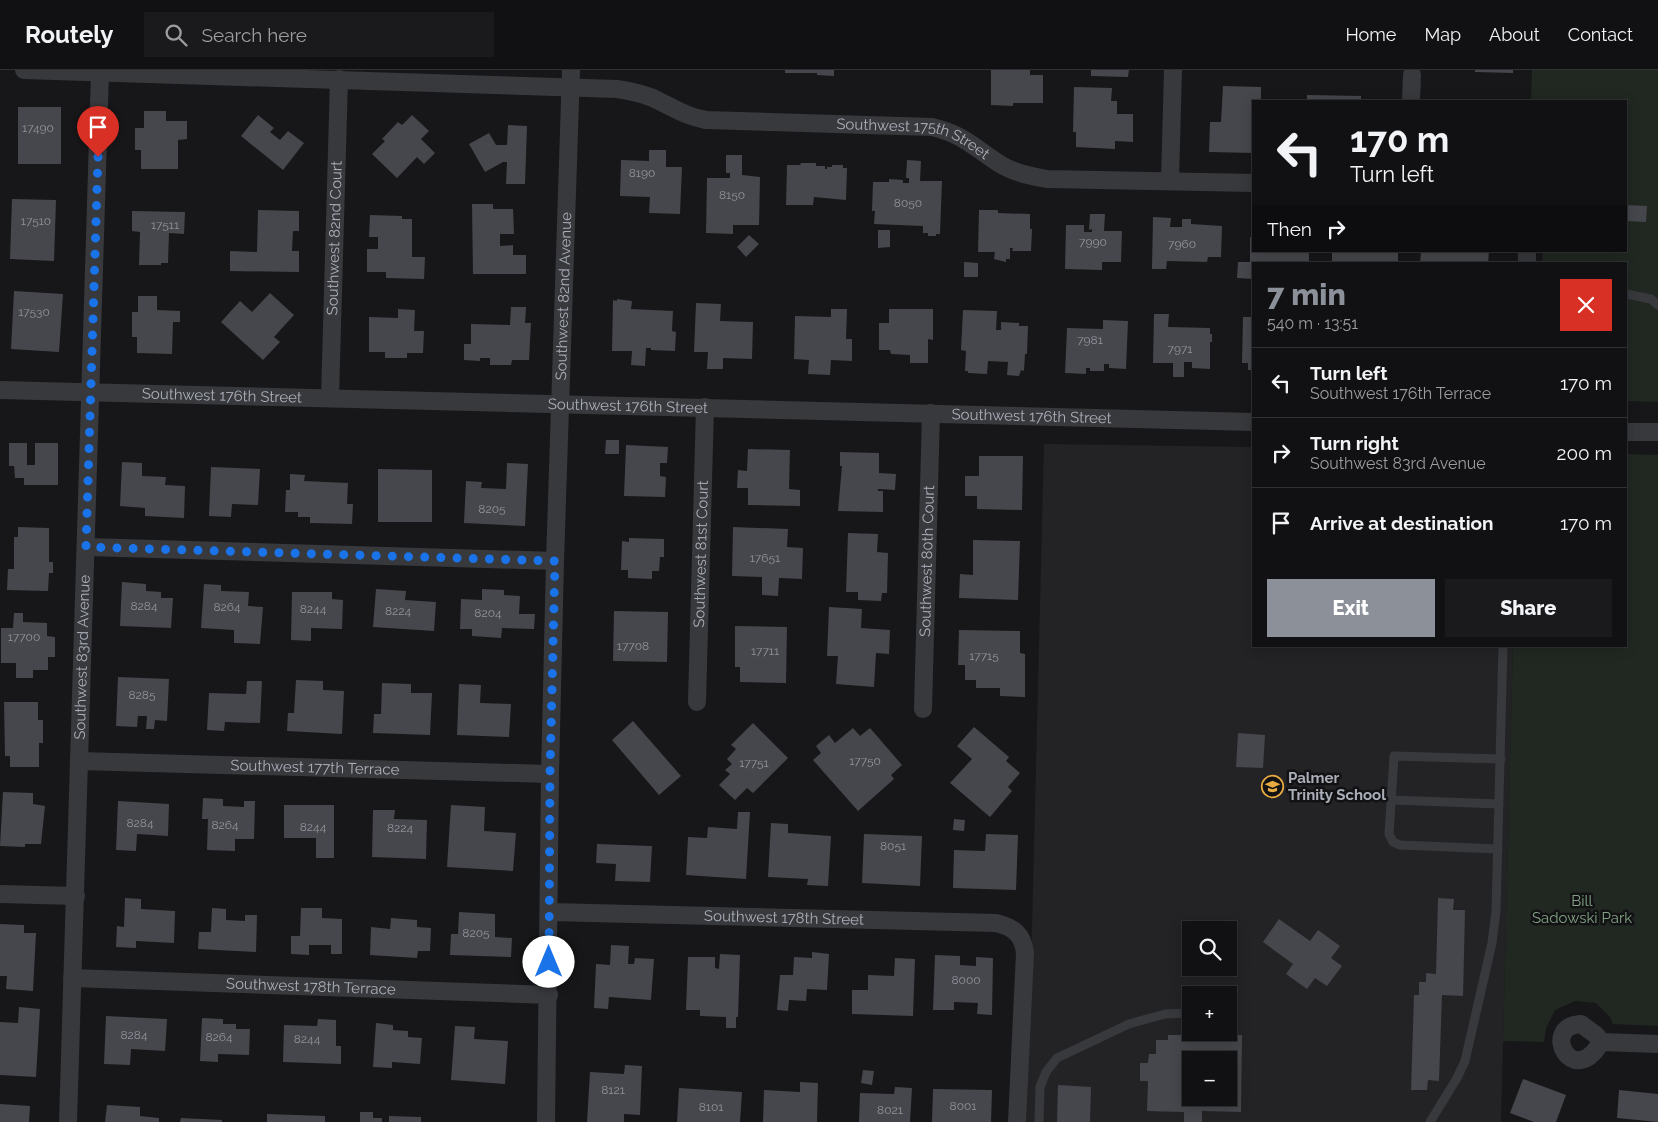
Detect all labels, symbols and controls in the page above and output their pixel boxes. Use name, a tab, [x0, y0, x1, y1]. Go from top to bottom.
search box	[144, 12, 494, 57]
text: Routely	[25, 20, 114, 49]
icon: search	[162, 21, 190, 49]
text: Search here	[202, 24, 307, 46]
text: Home	[1345, 24, 1396, 45]
text: Map	[1424, 24, 1461, 45]
text: About	[1489, 24, 1540, 45]
text: Contact	[1568, 24, 1633, 45]
pin	[77, 106, 119, 157]
icon: arrive	[84, 113, 112, 141]
street label: Southwest 175th Street	[836, 115, 993, 163]
text: 170 m	[1350, 119, 1449, 160]
icon: left	[1267, 120, 1332, 185]
house number: 17490	[22, 121, 54, 135]
street label: Southwest 82nd Court	[323, 161, 346, 316]
text: Turn left	[1350, 161, 1434, 187]
house number: 8190	[629, 166, 655, 180]
house number: 8150	[719, 188, 745, 202]
house number: 8050	[894, 196, 922, 210]
street label: Southwest 82nd Avenue	[552, 212, 575, 381]
house number: 17510	[21, 214, 51, 228]
icon: right	[1322, 215, 1350, 243]
house number: 17511	[151, 218, 179, 232]
text: Then	[1267, 218, 1312, 240]
house number: 7990	[1079, 235, 1107, 249]
house number: 7960	[1168, 237, 1196, 251]
text: 7 min	[1267, 277, 1346, 312]
button: close	[1560, 279, 1612, 331]
house number: 17530	[18, 305, 50, 319]
text: 540 m · 13:51	[1267, 314, 1358, 333]
house number: 7981	[1077, 333, 1103, 347]
house number: 7971	[1168, 342, 1192, 356]
text: Turn left	[1310, 362, 1387, 384]
icon: left	[1267, 369, 1295, 397]
text: 170 m	[1560, 372, 1612, 394]
text: Southwest 176th Terrace	[1310, 384, 1491, 403]
street label: Southwest 176th Street	[142, 385, 302, 407]
street label: Southwest 176th Street	[548, 395, 708, 417]
street label: Southwest 176th Street	[951, 405, 1112, 427]
text: Turn right	[1310, 432, 1399, 454]
icon: right	[1267, 439, 1295, 467]
text: 200 m	[1557, 442, 1612, 464]
text: Southwest 83rd Avenue	[1310, 454, 1486, 473]
street label: Southwest 81st Court	[690, 480, 712, 628]
street label: Southwest 80th Court	[916, 485, 938, 637]
house number: 8205	[478, 502, 506, 516]
icon: arrive	[1267, 509, 1295, 537]
text: Arrive at destination	[1310, 512, 1494, 534]
text: 170 m	[1560, 512, 1612, 534]
house number: 17651	[750, 551, 780, 565]
street label: Southwest 83rd Avenue	[71, 574, 94, 740]
button: Exit	[1267, 579, 1435, 637]
button: Share	[1445, 579, 1612, 637]
house number: 8284	[130, 599, 158, 613]
house number: 8264	[213, 600, 241, 614]
house number: 8244	[300, 602, 327, 616]
house number: 8224	[385, 604, 412, 618]
house number: 8204	[474, 606, 502, 620]
house number: 17700	[8, 630, 40, 644]
house number: 17708	[617, 639, 649, 653]
house number: 17711	[751, 644, 779, 658]
house number: 17715	[969, 649, 999, 663]
house number: 8285	[128, 688, 156, 702]
house number: 17750	[849, 754, 881, 768]
street label: Southwest 177th Terrace	[230, 756, 400, 779]
house number: 17751	[739, 756, 769, 770]
place label: Palmer Trinity School	[1288, 769, 1386, 804]
school or university icon: Palmer Trinity School	[1260, 775, 1284, 799]
house number: 8284	[126, 816, 154, 830]
house number: 8264	[211, 818, 239, 832]
house number: 8244	[300, 820, 327, 834]
house number: 8224	[387, 821, 414, 835]
house number: 8051	[880, 839, 906, 853]
park label: Bill Sadowski Park	[1532, 892, 1632, 927]
street label: Southwest 178th Street	[704, 907, 864, 929]
map controls	[1182, 921, 1237, 1106]
button: search	[1182, 921, 1237, 976]
house number: 8205	[462, 926, 490, 940]
position arrow	[522, 935, 574, 987]
house number: 8000	[951, 973, 981, 987]
street label: Southwest 178th Terrace	[226, 974, 396, 999]
button: +	[1182, 986, 1237, 1041]
house number: 8284	[120, 1028, 148, 1042]
house number: 8264	[205, 1030, 233, 1044]
house number: 8244	[294, 1032, 321, 1046]
button: −	[1182, 1051, 1237, 1106]
house number: 8121	[601, 1083, 625, 1097]
house number: 8001	[950, 1099, 976, 1113]
house number: 8101	[699, 1100, 723, 1114]
house number: 8021	[877, 1103, 903, 1117]

